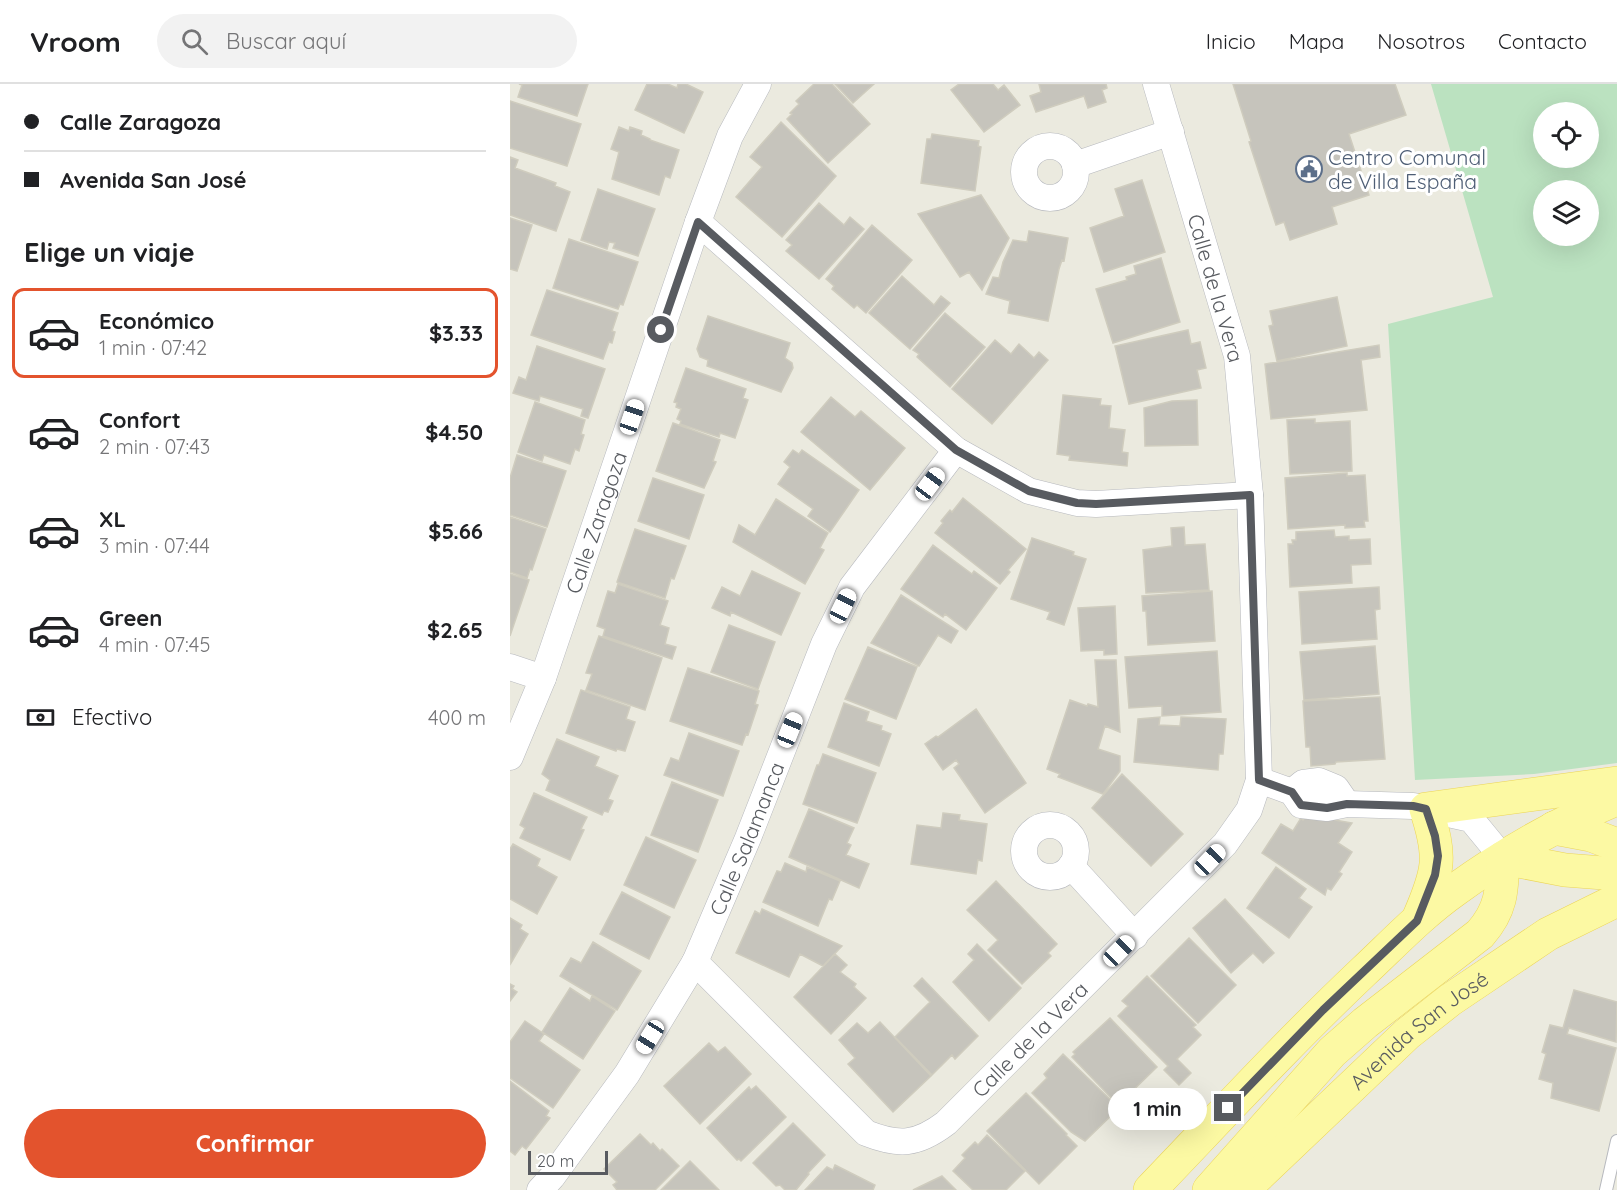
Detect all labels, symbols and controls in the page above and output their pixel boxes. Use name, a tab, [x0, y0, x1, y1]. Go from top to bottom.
search box	[157, 14, 577, 68]
text: Vroom	[30, 24, 121, 59]
icon: search	[178, 25, 211, 58]
text: Buscar aquí	[226, 27, 346, 55]
text: Inicio	[1206, 28, 1256, 54]
text: Mapa	[1289, 28, 1344, 54]
text: Nosotros	[1377, 28, 1465, 54]
text: Contacto	[1498, 28, 1587, 54]
map controls	[1533, 102, 1599, 246]
button: locate	[1533, 102, 1599, 168]
text: Calle Zaragoza	[60, 108, 221, 136]
place label: Centro Comunal de Villa España	[1328, 144, 1486, 194]
public building icon: Centro Comunal de Villa España	[1294, 154, 1324, 184]
text: Avenida San José	[60, 166, 246, 194]
button: layers	[1533, 180, 1599, 246]
street label: Calle de la Vera	[1182, 211, 1250, 365]
text: Elige un viaje	[24, 235, 195, 269]
icon: car	[27, 306, 81, 360]
text: Económico	[99, 307, 214, 335]
route start	[647, 316, 674, 343]
text: $3.33	[429, 319, 483, 347]
text: 1 min · 07:42	[99, 335, 207, 360]
car	[618, 397, 646, 437]
icon: car	[27, 405, 81, 459]
text: Confort	[99, 406, 181, 434]
text: $4.50	[425, 418, 483, 446]
text: 2 min · 07:43	[99, 434, 210, 459]
street label: Calle Zaragoza	[560, 448, 632, 597]
car	[912, 464, 948, 504]
icon: car	[27, 504, 81, 558]
text: XL	[99, 505, 126, 533]
text: $5.66	[428, 517, 483, 545]
text: 3 min · 07:44	[99, 533, 210, 558]
car	[827, 586, 859, 626]
icon: car	[27, 603, 81, 657]
text: Green	[99, 604, 162, 632]
text: $2.65	[427, 616, 483, 644]
text: 4 min · 07:45	[99, 632, 210, 657]
icon: cash	[24, 701, 57, 734]
text: Efectivo	[72, 703, 152, 731]
text: 400 m	[428, 705, 486, 730]
car	[775, 710, 805, 750]
street label: Calle Salamanca	[704, 758, 790, 919]
car	[1191, 841, 1229, 879]
car	[1100, 932, 1138, 970]
street label: Avenida San José	[1344, 965, 1493, 1095]
street label: Calle de la Vera	[966, 976, 1093, 1103]
car	[633, 1017, 667, 1057]
callout: 1 min	[1108, 1087, 1207, 1129]
route end	[1214, 1094, 1241, 1121]
text: 1 min	[1133, 1096, 1182, 1121]
button: Confirmar	[24, 1109, 486, 1178]
scale bar	[528, 1148, 608, 1176]
text: 20 m	[537, 1151, 574, 1171]

